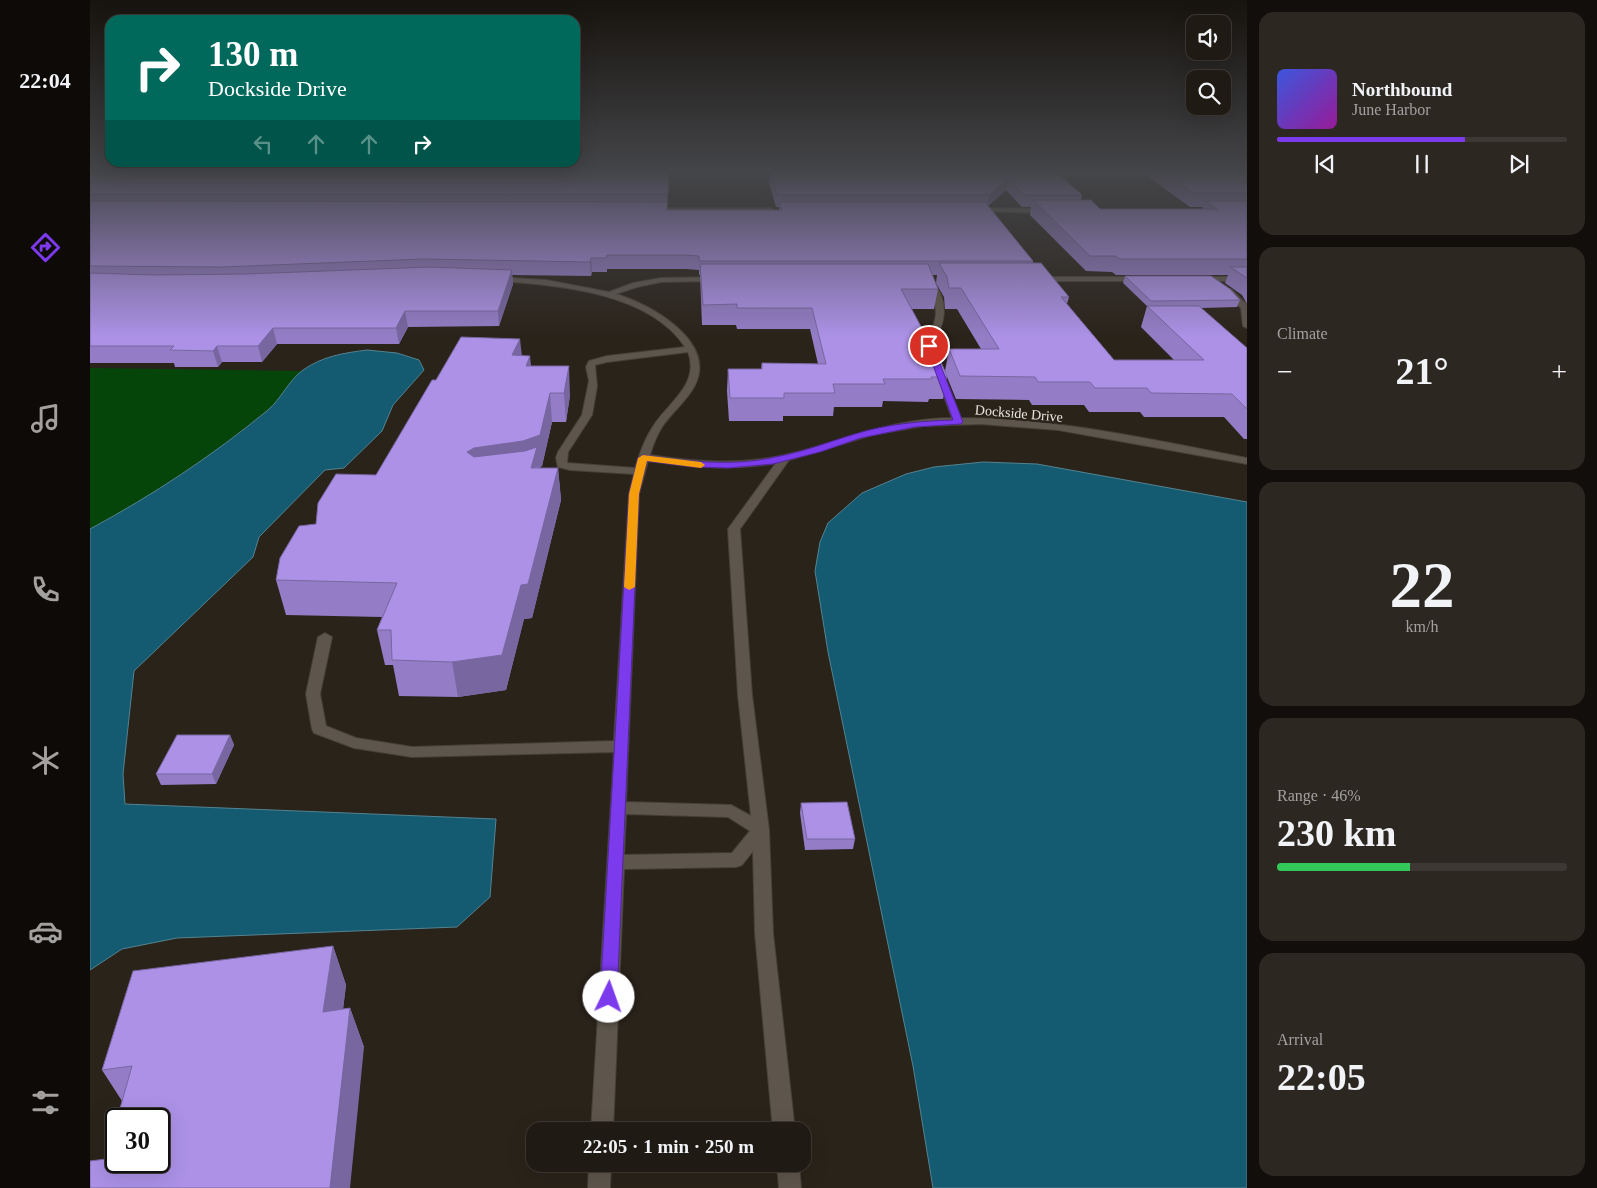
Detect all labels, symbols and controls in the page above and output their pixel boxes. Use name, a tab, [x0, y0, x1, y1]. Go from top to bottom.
map controls	[1186, 15, 1231, 115]
button: sound	[1186, 15, 1231, 60]
icon: right	[125, 35, 190, 100]
text: 130 m	[208, 35, 298, 74]
text: 22:04	[19, 68, 71, 93]
button: search	[1186, 70, 1231, 115]
text: Dockside Drive	[208, 76, 347, 101]
text: Northbound	[1352, 79, 1452, 100]
text: June Harbor	[1352, 101, 1431, 118]
icon: left	[249, 130, 277, 158]
icon: ahead	[302, 130, 330, 158]
icon: ahead	[355, 130, 383, 158]
icon: right	[408, 130, 436, 158]
icon: previous	[1311, 150, 1339, 178]
icon: pause	[1408, 150, 1436, 178]
icon: next	[1505, 150, 1533, 178]
icon: directions	[28, 230, 63, 265]
pin	[908, 325, 950, 367]
text: Climate	[1277, 325, 1328, 342]
icon: arrive	[915, 332, 943, 360]
text: 21°	[1395, 350, 1449, 392]
text: −	[1277, 356, 1293, 387]
text: +	[1551, 356, 1567, 387]
icon: music	[28, 401, 63, 436]
street label: Dockside Drive	[974, 402, 1064, 425]
text: 22	[1390, 549, 1455, 621]
icon: phone	[28, 572, 63, 607]
text: km/h	[1406, 618, 1438, 635]
icon: climate	[28, 743, 63, 778]
text: Range · 46%	[1277, 787, 1361, 804]
text: 230 km	[1277, 812, 1396, 854]
icon: car	[28, 914, 63, 949]
position arrow	[582, 970, 634, 1022]
text: Arrival	[1277, 1031, 1323, 1048]
text: 22:05	[1277, 1056, 1366, 1098]
icon: filters	[28, 1085, 63, 1120]
speed limit sign: 30	[105, 1108, 170, 1173]
text: 22:05 · 1 min · 250 m	[583, 1136, 754, 1157]

